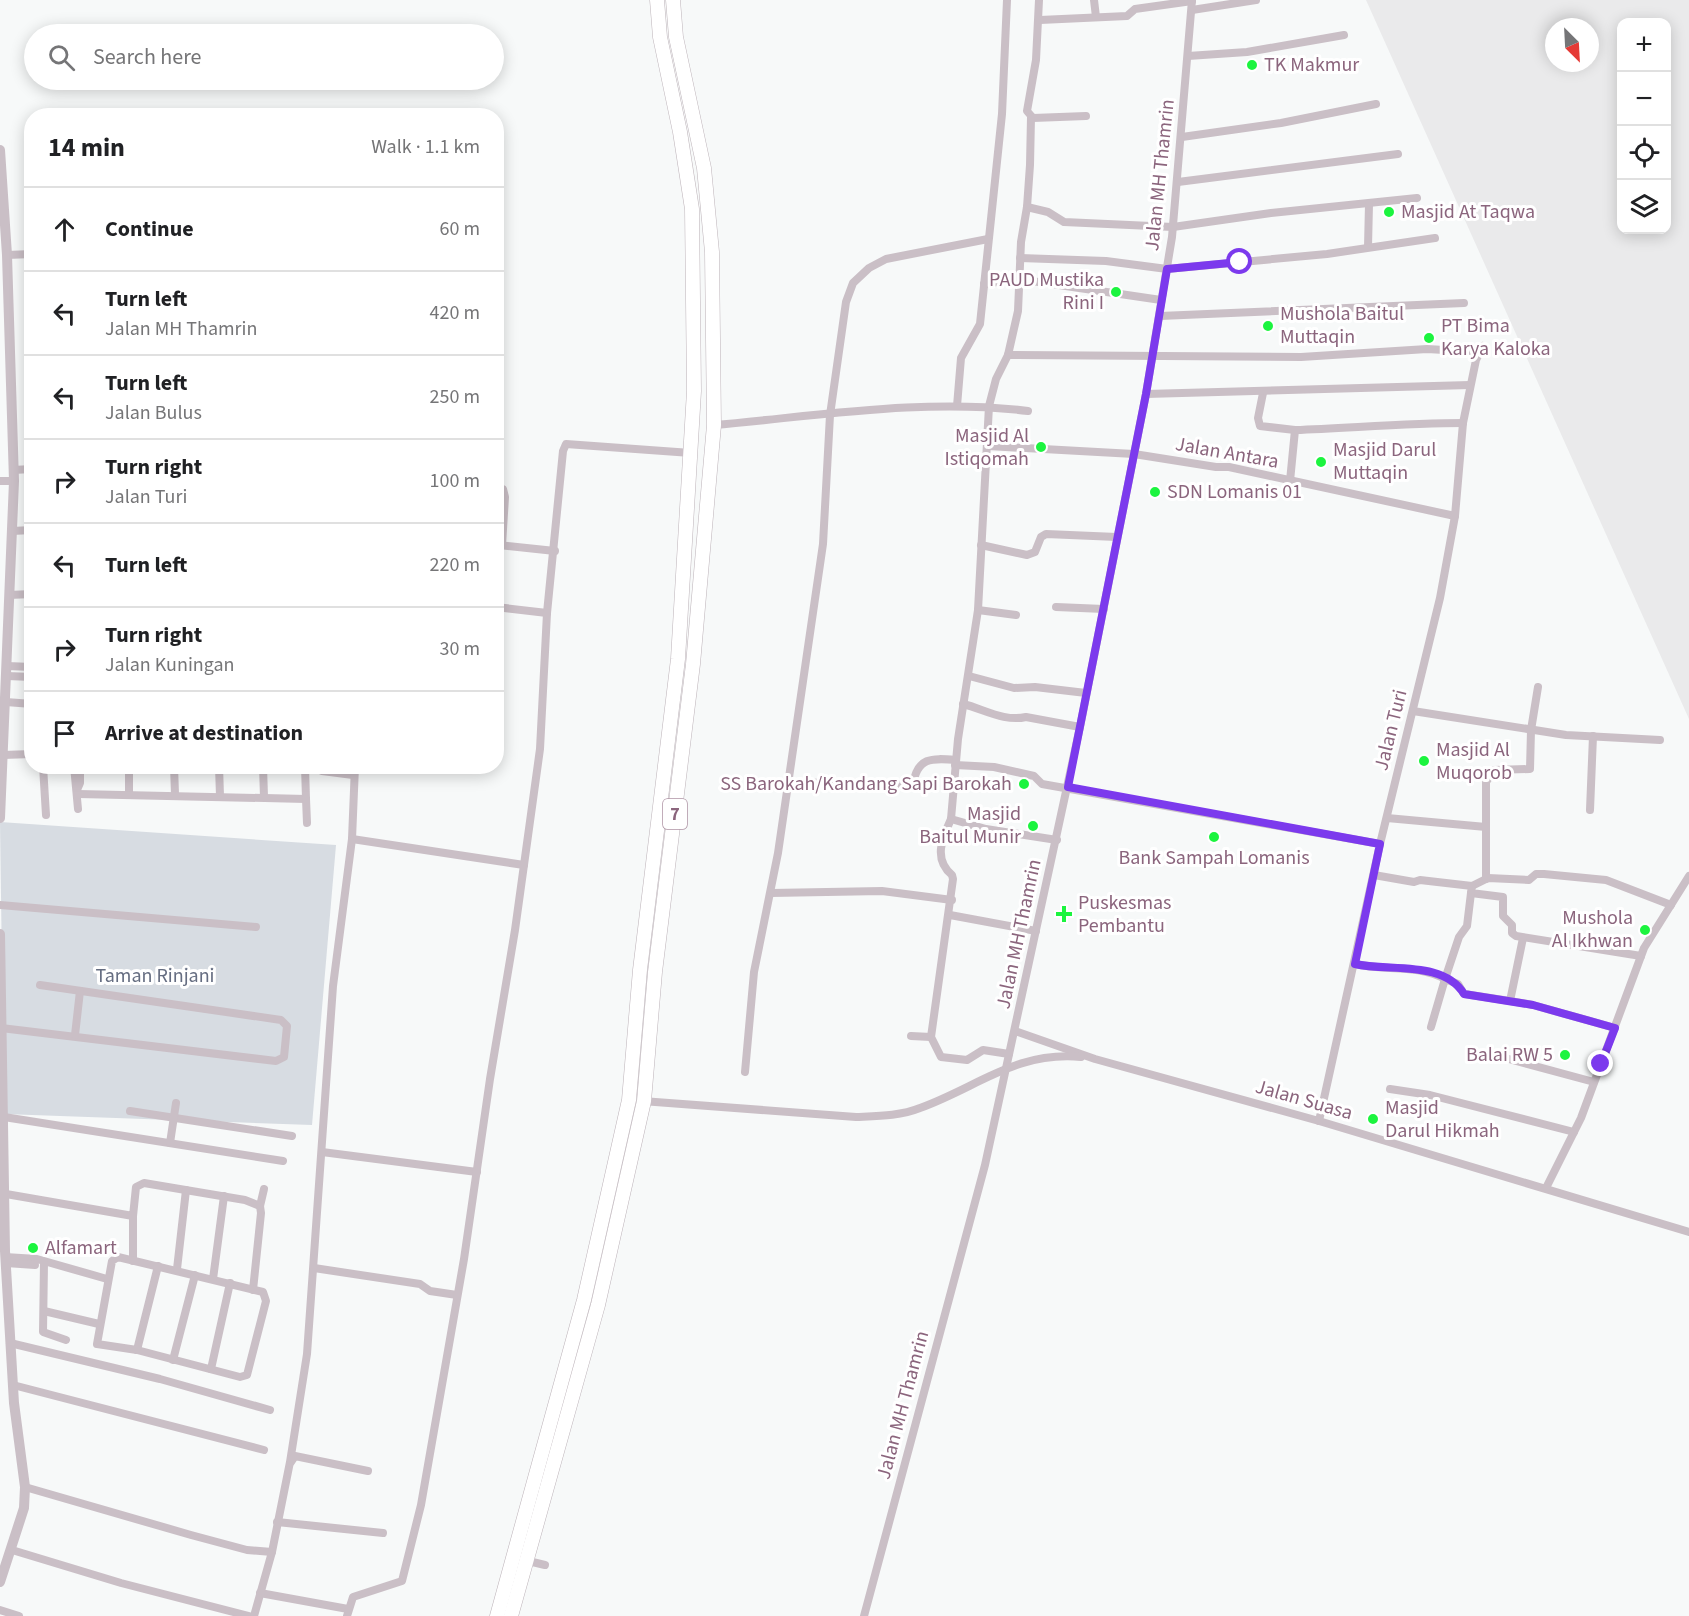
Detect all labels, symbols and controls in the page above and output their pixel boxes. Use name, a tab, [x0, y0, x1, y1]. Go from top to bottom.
north arrow	[1545, 18, 1599, 72]
map controls	[1617, 18, 1671, 234]
button: +	[1617, 18, 1671, 72]
search box	[24, 24, 504, 90]
icon: search	[45, 41, 78, 74]
text: Search here	[93, 41, 201, 73]
place label: TK Makmur	[1264, 51, 1359, 79]
marker: TK Makmur	[1245, 58, 1259, 72]
button: −	[1617, 72, 1671, 126]
street label: Jalan MH Thamrin	[1138, 98, 1182, 252]
button: locate	[1617, 126, 1671, 180]
text: 14 min	[48, 129, 125, 166]
text: Walk · 1.1 km	[371, 133, 480, 161]
button: layers	[1617, 180, 1671, 234]
place label: Masjid At Taqwa	[1401, 198, 1535, 226]
marker: Masjid At Taqwa	[1382, 205, 1396, 219]
icon: ahead	[48, 213, 81, 246]
text: Continue	[105, 213, 194, 245]
text: 60 m	[440, 215, 480, 243]
route start	[1226, 248, 1252, 274]
place label: PAUD Mustika Rini I	[989, 266, 1104, 317]
text: Turn left	[105, 283, 187, 315]
marker: PAUD Mustika Rini I	[1109, 285, 1123, 299]
icon: left	[48, 297, 81, 330]
text: 420 m	[430, 299, 480, 327]
place label: Mushola Baitul Muttaqin	[1280, 300, 1404, 351]
place label: PT Bima Karya Kaloka	[1441, 312, 1551, 363]
text: Jalan MH Thamrin	[105, 315, 257, 343]
marker: Mushola Baitul Muttaqin	[1261, 319, 1275, 333]
marker: PT Bima Karya Kaloka	[1422, 331, 1436, 345]
text: Turn left	[105, 367, 187, 399]
icon: left	[48, 381, 81, 414]
text: 250 m	[430, 383, 480, 411]
text: Jalan Bulus	[105, 399, 202, 427]
place label: Masjid Al Istiqomah	[945, 422, 1029, 473]
street label: Jalan Antara	[1173, 430, 1281, 476]
place label: Masjid Darul Muttaqin	[1333, 436, 1436, 487]
marker: Masjid Al Istiqomah	[1034, 440, 1048, 454]
text: Turn right	[105, 451, 202, 483]
marker: Masjid Darul Muttaqin	[1314, 455, 1328, 469]
icon: right	[48, 465, 81, 498]
text: 100 m	[430, 467, 480, 495]
place label: SDN Lomanis 01	[1167, 478, 1302, 506]
text: Jalan Turi	[105, 483, 187, 511]
marker: SDN Lomanis 01	[1148, 485, 1162, 499]
icon: left	[48, 549, 81, 582]
text: Turn left	[105, 549, 187, 581]
text: 220 m	[430, 551, 480, 579]
text: Turn right	[105, 619, 202, 651]
icon: right	[48, 633, 81, 666]
text: 30 m	[440, 635, 480, 663]
text: Jalan Kuningan	[105, 651, 235, 679]
street label: Jalan Turi	[1367, 687, 1415, 773]
icon: arrive	[48, 717, 81, 750]
text: Arrive at destination	[105, 717, 303, 749]
place label: Masjid Al Muqorob	[1436, 736, 1512, 787]
marker: Masjid Al Muqorob	[1417, 754, 1431, 768]
place label: SS Barokah/Kandang Sapi Barokah	[720, 770, 1012, 798]
marker: SS Barokah/Kandang Sapi Barokah	[1017, 777, 1031, 791]
road number: 7	[663, 799, 687, 829]
place label: Masjid Baitul Munir	[919, 800, 1021, 851]
marker: Masjid Baitul Munir	[1026, 819, 1040, 833]
marker: Bank Sampah Lomanis	[1207, 830, 1221, 844]
place label: Bank Sampah Lomanis	[1118, 844, 1310, 872]
street label: Jalan MH Thamrin	[989, 857, 1049, 1011]
place label: Puskesmas Pembantu	[1078, 889, 1171, 940]
place label: Mushola Al Ikhwan	[1552, 904, 1633, 955]
marker: Puskesmas Pembantu	[1055, 905, 1073, 923]
marker: Mushola Al Ikhwan	[1638, 923, 1652, 937]
park label: Taman Rinjani	[95, 962, 215, 990]
place label: Balai RW 5	[1466, 1041, 1553, 1069]
marker: Balai RW 5	[1558, 1048, 1572, 1062]
route end	[1587, 1050, 1613, 1076]
street label: Jalan Suasa	[1252, 1073, 1356, 1127]
place label: Masjid Darul Hikmah	[1385, 1094, 1500, 1145]
marker: Masjid Darul Hikmah	[1366, 1112, 1380, 1126]
place label: Alfamart	[45, 1234, 117, 1262]
marker: Alfamart	[26, 1241, 40, 1255]
street label: Jalan MH Thamrin	[870, 1328, 936, 1482]

